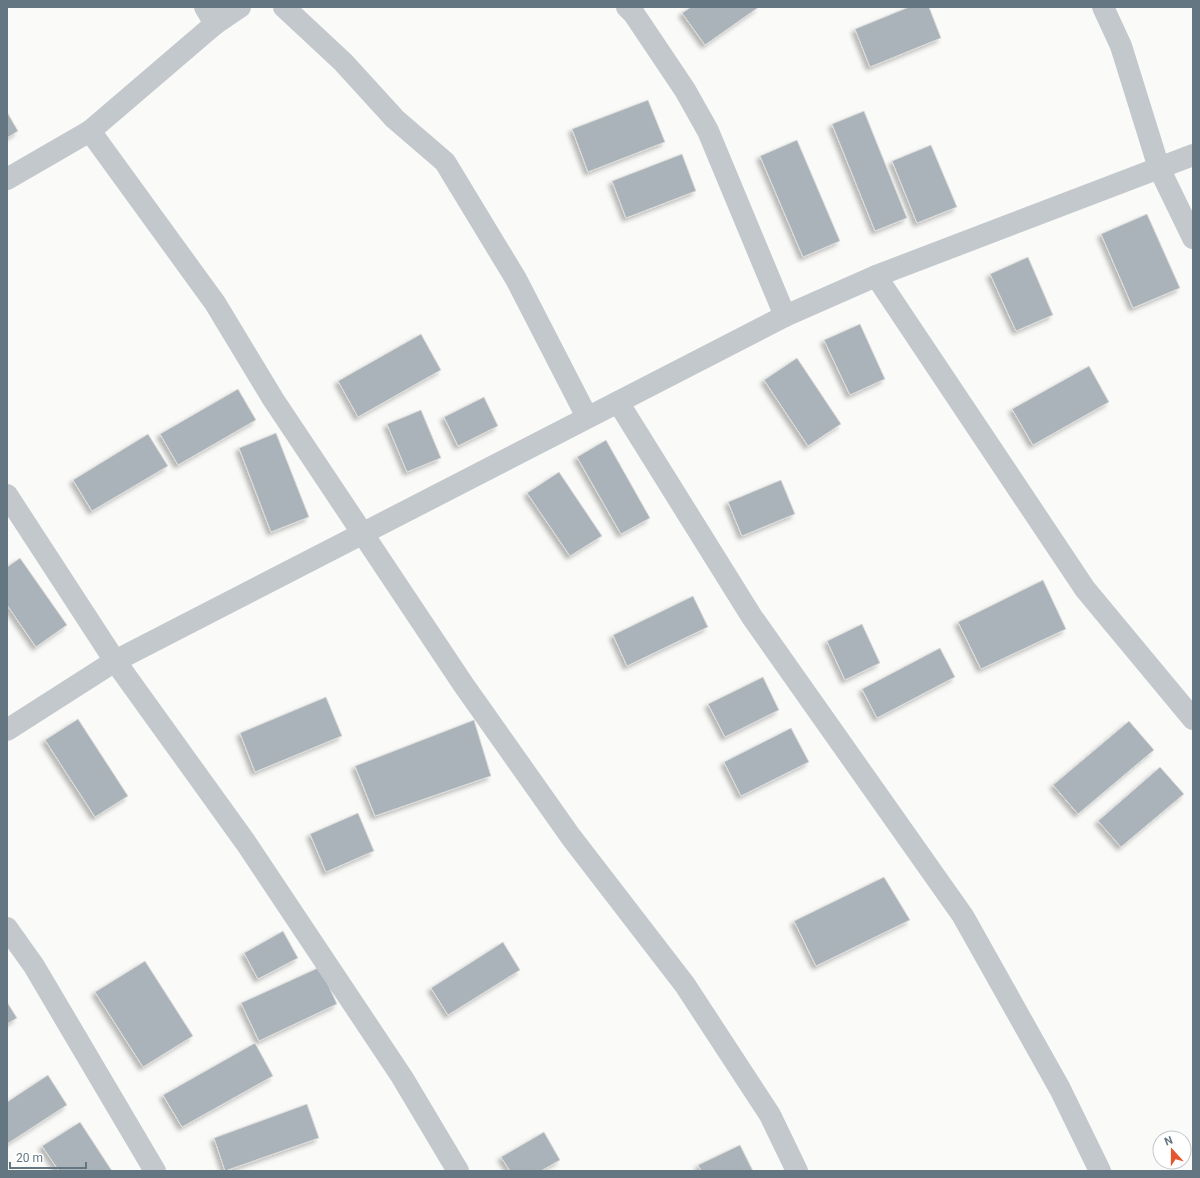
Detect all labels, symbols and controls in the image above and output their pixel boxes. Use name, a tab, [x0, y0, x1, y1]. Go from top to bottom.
north arrow	[1152, 1130, 1192, 1170]
text: N	[1163, 1134, 1175, 1149]
scale bar	[10, 1144, 86, 1170]
text: 20 m	[16, 1151, 43, 1165]

